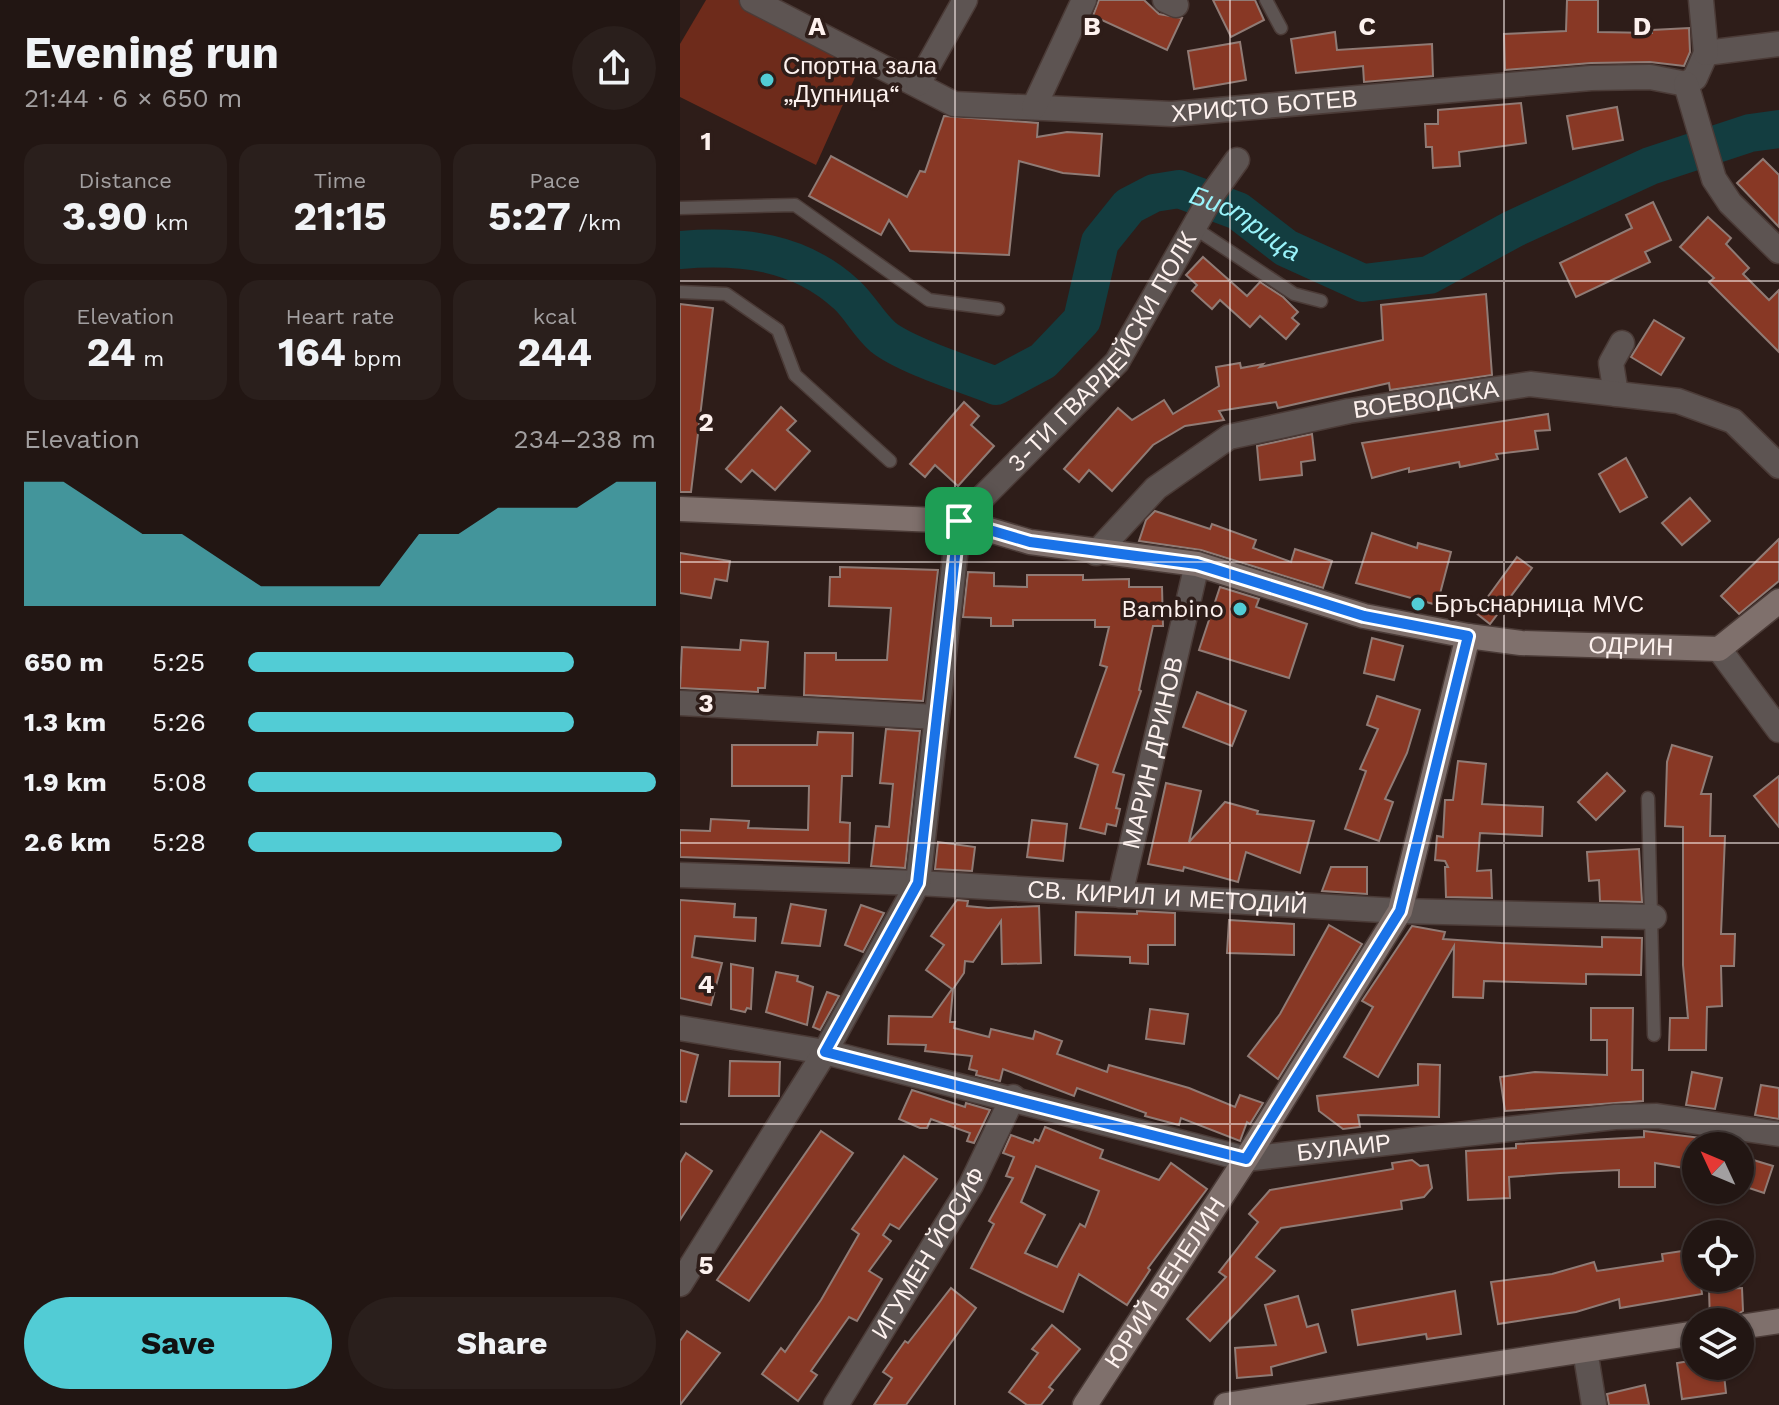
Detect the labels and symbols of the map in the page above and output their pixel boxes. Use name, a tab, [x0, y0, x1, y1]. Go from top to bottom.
text: A	[808, 11, 826, 41]
text: B	[1083, 11, 1101, 41]
text: C	[1358, 11, 1376, 41]
text: D	[1633, 11, 1651, 41]
place label: Спортна зала „Дупница“	[783, 52, 938, 108]
marker: Спортна зала „Дупница“	[758, 71, 776, 89]
street label: ХРИСТО БОТЕВ	[1170, 84, 1359, 128]
text: 1	[700, 126, 712, 156]
water label: Бистрица	[1186, 179, 1305, 267]
street label: 3-ТИ ГВАРДЕЙСКИ ПОЛК	[1002, 227, 1202, 478]
street label: ВОЕВОДСКА	[1351, 375, 1501, 424]
text: 2	[698, 407, 714, 437]
pin	[925, 487, 993, 555]
place label: Бръснарница MVC	[1434, 590, 1644, 618]
place label: Bambino	[1121, 595, 1224, 623]
marker: Бръснарница MVC	[1409, 595, 1427, 613]
marker: Bambino	[1231, 600, 1249, 618]
street label: ОДРИН	[1588, 631, 1674, 662]
street label: МАРИН ДРИНОВ	[1117, 654, 1189, 852]
text: 3	[698, 688, 714, 718]
street label: СВ. КИРИЛ И МЕТОДИЙ	[1027, 875, 1308, 920]
text: 4	[698, 969, 715, 999]
street label: БУЛАИР	[1295, 1129, 1393, 1167]
north arrow	[1682, 1132, 1754, 1204]
street label: ИГУМЕН ЙОСИФ	[866, 1163, 991, 1344]
street label: ЮРИЙ ВЕНЕЛИН	[1099, 1192, 1231, 1374]
text: 5	[698, 1250, 714, 1280]

